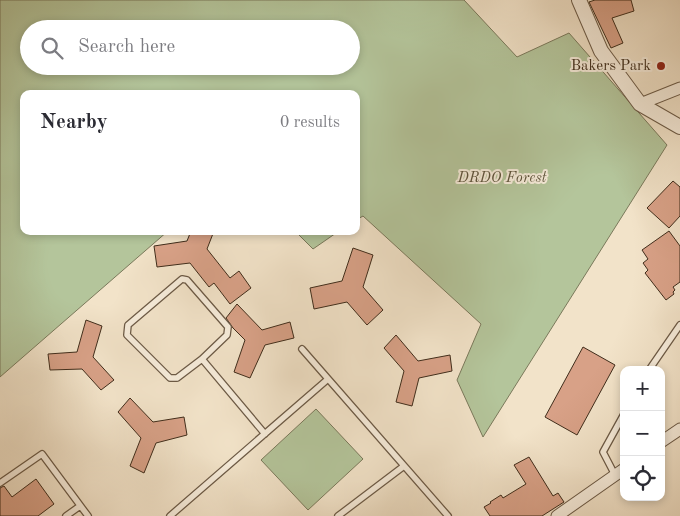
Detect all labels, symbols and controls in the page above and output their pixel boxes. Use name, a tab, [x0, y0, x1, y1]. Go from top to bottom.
search box	[20, 20, 360, 75]
icon: search	[38, 34, 66, 62]
text: Search here	[78, 38, 175, 57]
place label: Bakers Park	[571, 59, 651, 74]
marker: Bakers Park	[655, 60, 667, 72]
text: Nearby	[40, 112, 108, 133]
text: 0 results	[280, 115, 340, 131]
park label: DRDO Forest	[457, 171, 547, 186]
map controls	[620, 366, 665, 501]
button: +	[620, 366, 665, 411]
button: −	[620, 411, 665, 456]
button: locate	[620, 456, 665, 501]

